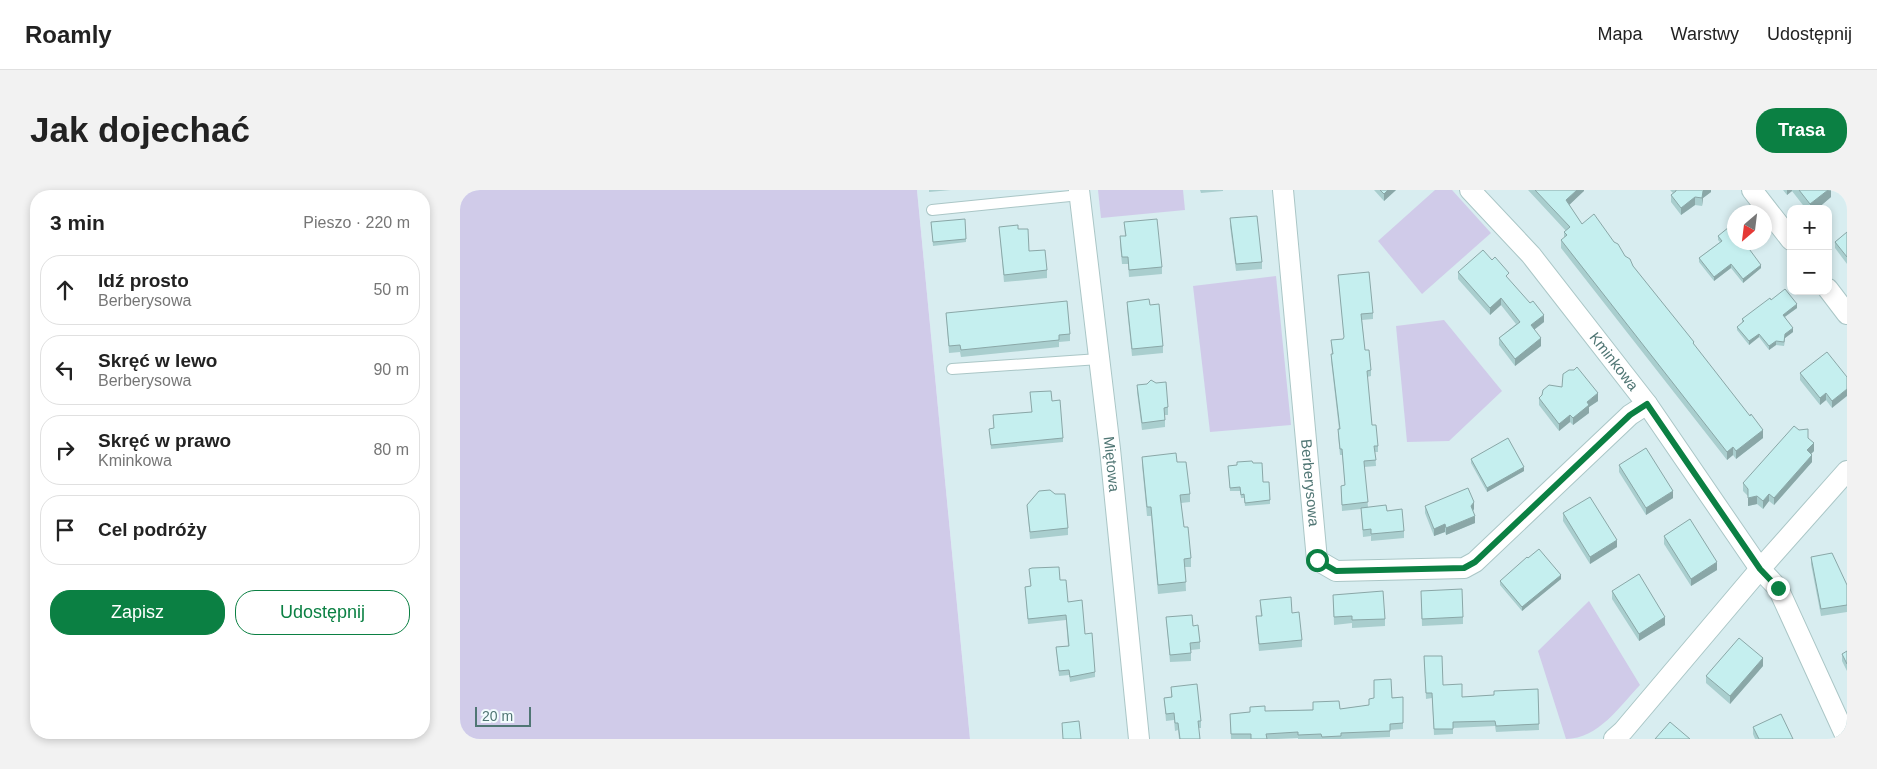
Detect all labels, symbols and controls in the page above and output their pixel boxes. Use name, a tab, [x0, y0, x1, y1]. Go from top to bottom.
text: Roamly	[25, 21, 112, 48]
text: Mapa	[1598, 24, 1643, 44]
text: Warstwy	[1671, 24, 1739, 44]
text: Udostępnij	[1767, 24, 1852, 44]
button: Trasa	[1756, 108, 1847, 153]
text: Jak dojechać	[30, 110, 250, 149]
north arrow	[1727, 205, 1772, 250]
map controls	[1787, 205, 1832, 295]
button: +	[1787, 205, 1832, 250]
text: 3 min	[50, 211, 105, 234]
text: Pieszo · 220 m	[303, 214, 410, 231]
button: −	[1787, 250, 1832, 295]
text: Idź prosto	[98, 270, 189, 291]
icon: ahead	[51, 276, 79, 304]
text: 50 m	[373, 281, 409, 298]
text: Berberysowa	[98, 292, 191, 309]
street label: Kminkowa	[1586, 329, 1643, 394]
text: Skręć w lewo	[98, 350, 217, 371]
icon: left	[51, 356, 79, 384]
text: 90 m	[373, 361, 409, 378]
text: Berberysowa	[98, 372, 191, 389]
text: Skręć w prawo	[98, 430, 231, 451]
street label: Miętowa	[1101, 435, 1123, 493]
icon: right	[51, 436, 79, 464]
street label: Berberysowa	[1298, 438, 1323, 528]
text: 80 m	[373, 441, 409, 458]
text: Kminkowa	[98, 452, 172, 469]
icon: arrive	[51, 516, 79, 544]
text: Cel podróży	[98, 519, 207, 540]
route start	[1306, 549, 1329, 572]
route end	[1767, 577, 1790, 600]
button: Zapisz	[50, 590, 225, 635]
button: Udostępnij	[235, 590, 410, 635]
scale bar	[475, 704, 531, 727]
text: 20 m	[482, 708, 513, 724]

